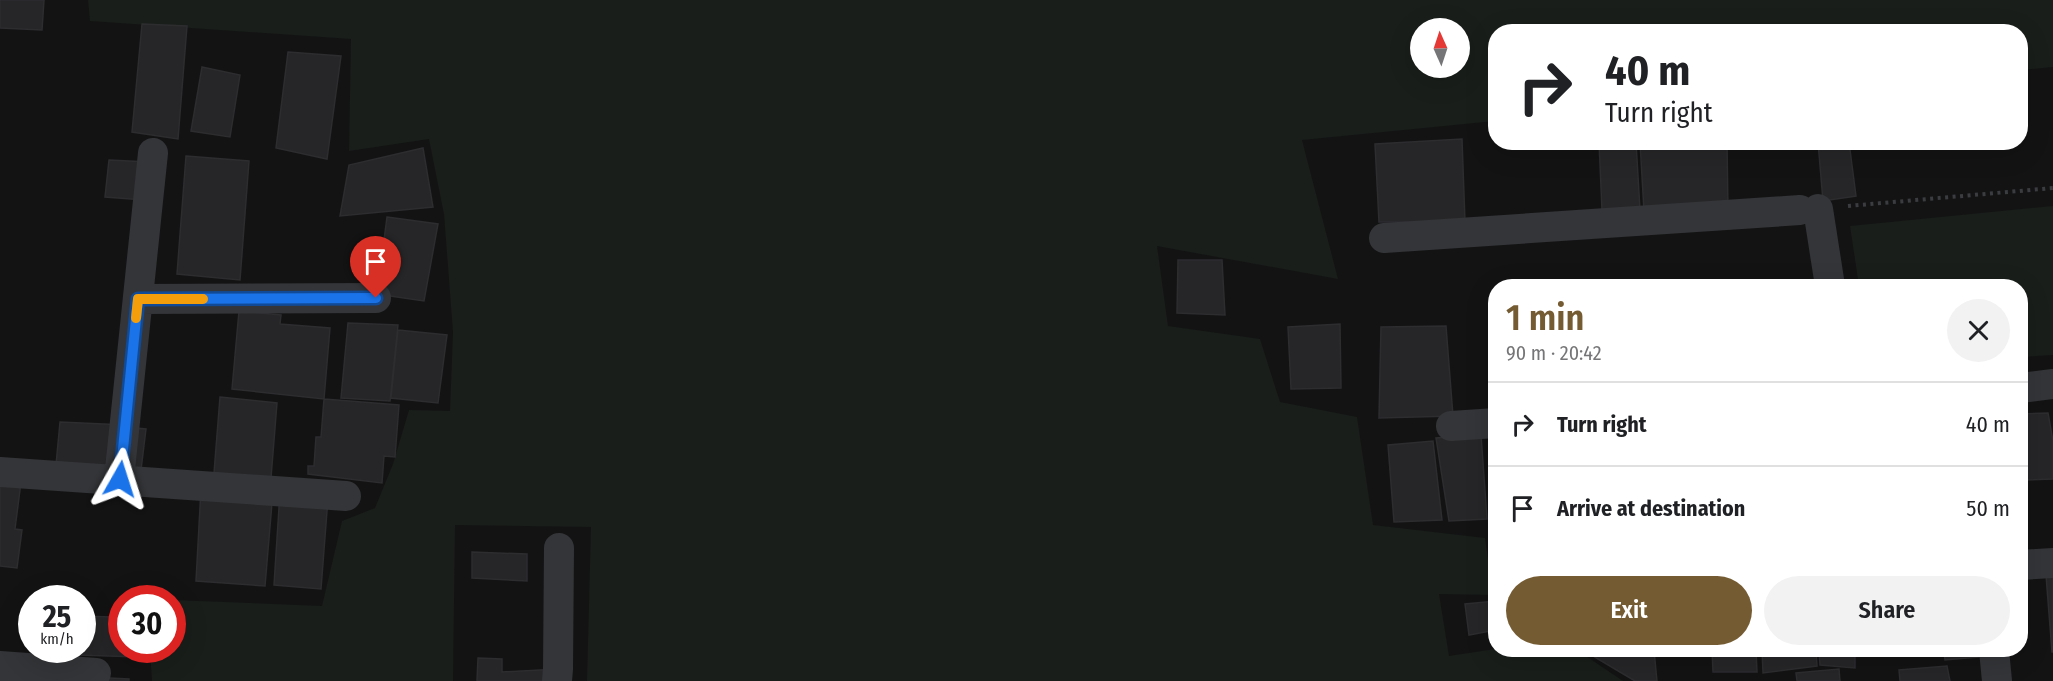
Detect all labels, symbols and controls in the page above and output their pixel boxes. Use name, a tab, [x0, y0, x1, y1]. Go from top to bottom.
north arrow	[1410, 18, 1470, 78]
map controls	[1410, 18, 1470, 78]
text: 40 m	[1605, 46, 1690, 96]
icon: right	[1506, 48, 1584, 126]
text: Turn right	[1605, 97, 1713, 129]
pin	[350, 236, 401, 298]
icon: arrive	[359, 245, 392, 278]
text: 1 min	[1506, 296, 1584, 340]
button: close	[1947, 299, 2010, 362]
text: 90 m · 20:42	[1506, 341, 1601, 365]
icon: right	[1506, 408, 1539, 441]
text: Turn right	[1557, 411, 1646, 438]
text: 40 m	[1966, 411, 2010, 438]
position arrow	[88, 447, 152, 511]
icon: arrive	[1506, 492, 1539, 525]
text: Arrive at destination	[1557, 495, 1745, 522]
text: 50 m	[1966, 495, 2010, 522]
button: Exit	[1506, 576, 1752, 645]
button: Share	[1764, 576, 2010, 645]
speed limit sign: 30	[108, 585, 186, 663]
text: 25	[43, 599, 71, 635]
text: km/h	[40, 630, 74, 648]

